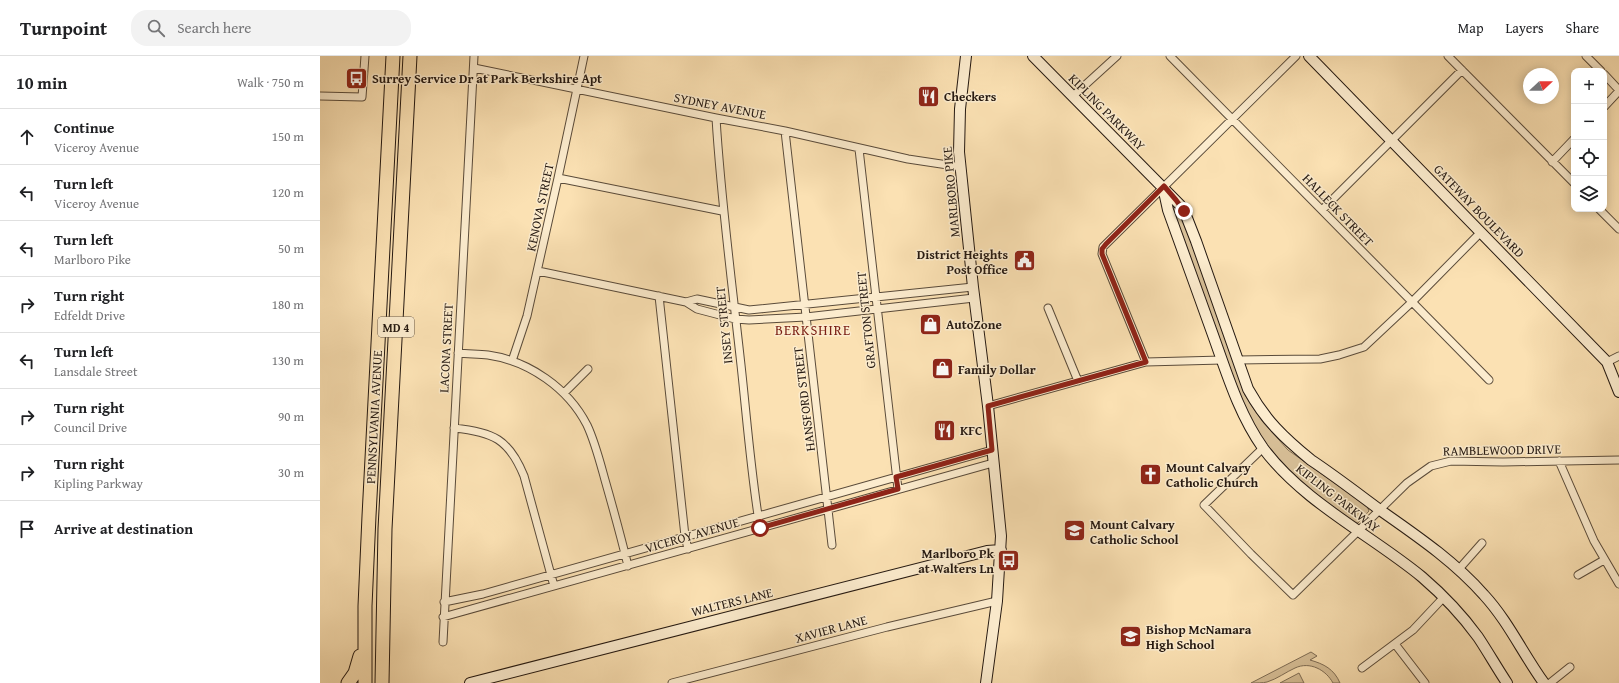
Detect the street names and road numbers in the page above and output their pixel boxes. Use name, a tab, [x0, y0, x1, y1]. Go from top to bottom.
street label: KIPLING PARKWAY	[1064, 69, 1150, 155]
street label: SYDNEY AVENUE	[672, 88, 768, 124]
street label: MARLBORO PIKE	[938, 145, 964, 238]
street label: KENOVA STREET	[521, 160, 559, 253]
street label: GATEWAY BOULEVARD	[1429, 160, 1529, 262]
street label: HALLECK STREET	[1298, 169, 1378, 251]
street label: GRAFTON STREET	[851, 270, 881, 369]
street label: INSEY STREET	[710, 285, 738, 365]
street label: LACONA STREET	[434, 302, 458, 393]
road number: MD 4	[378, 317, 414, 337]
street label: HANSFORD STREET	[788, 345, 820, 452]
street label: PENNSYLVANIA AVENUE	[361, 349, 387, 484]
street label: RAMBLEWOOD DRIVE	[1443, 439, 1562, 461]
street label: KIPLING PARKWAY	[1292, 459, 1384, 537]
street label: VICEROY AVENUE	[643, 512, 742, 558]
street label: WALTERS LANE	[689, 583, 775, 621]
street label: XAVIER LANE	[793, 610, 869, 648]

